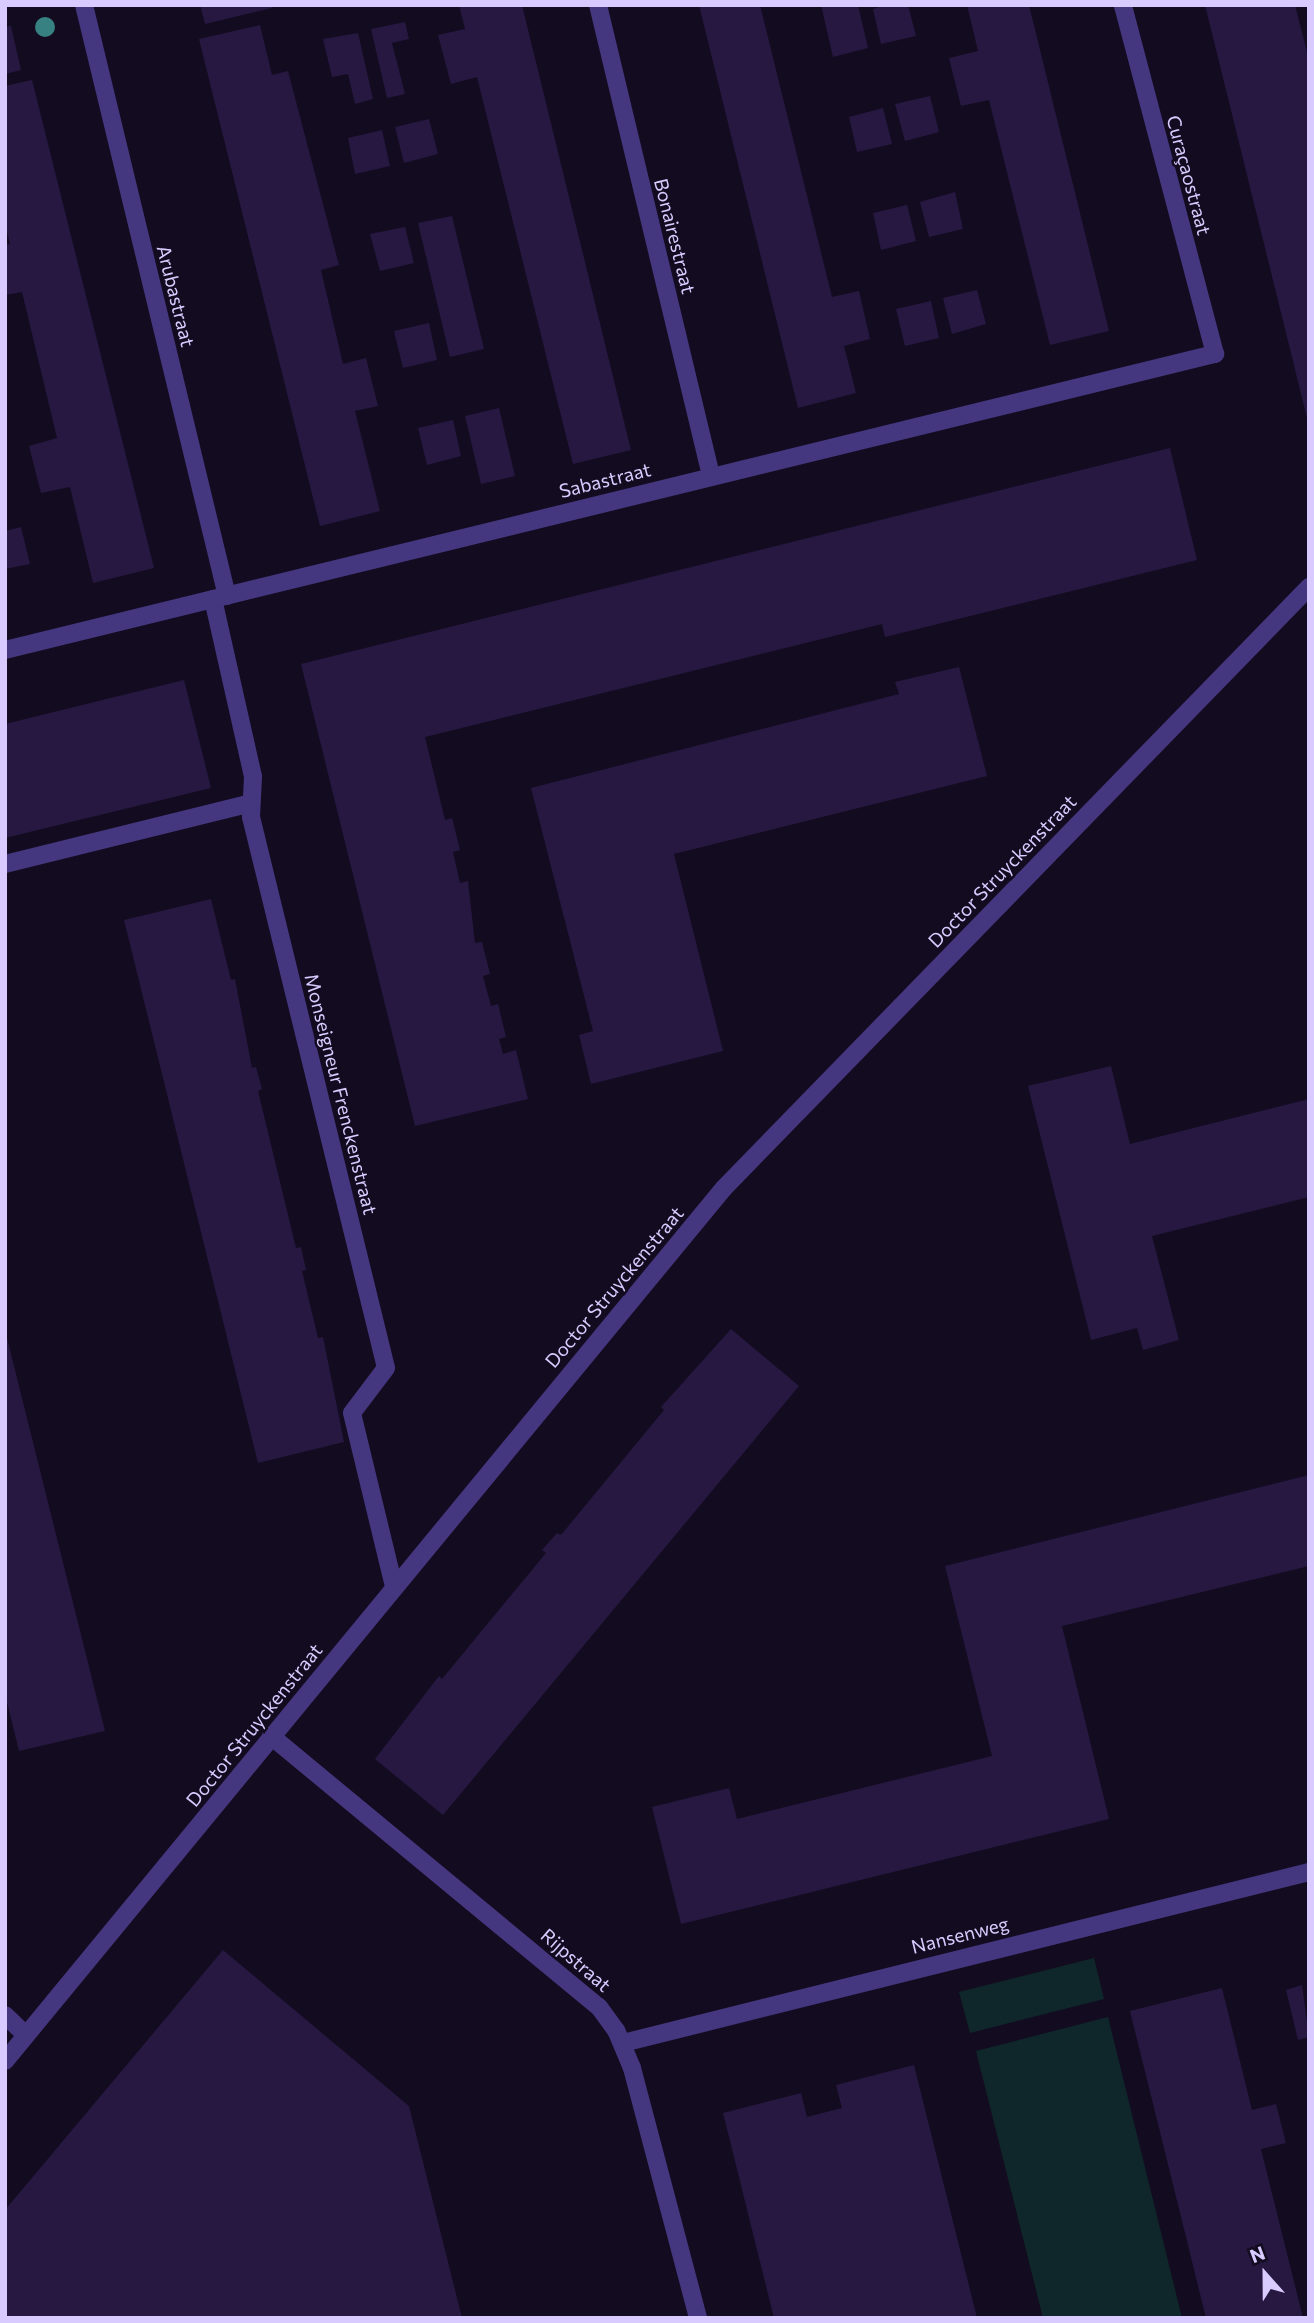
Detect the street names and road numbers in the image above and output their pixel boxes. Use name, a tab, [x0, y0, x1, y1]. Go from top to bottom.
street label: Curaçaostraat	[1162, 113, 1216, 237]
street label: Bonairestraat	[650, 176, 700, 296]
street label: Arubastraat	[152, 243, 200, 349]
street label: Sabastraat	[557, 458, 653, 502]
street label: Doctor Struyckenstraat	[923, 790, 1081, 952]
street label: Monseigneur Frenckenstraat	[300, 971, 382, 1217]
street label: Doctor Struyckenstraat	[540, 1202, 688, 1372]
street label: Doctor Struyckenstraat	[181, 1639, 327, 1811]
street label: Nansenweg	[909, 1912, 1011, 1958]
street label: Rijpstraat	[536, 1924, 616, 1996]

